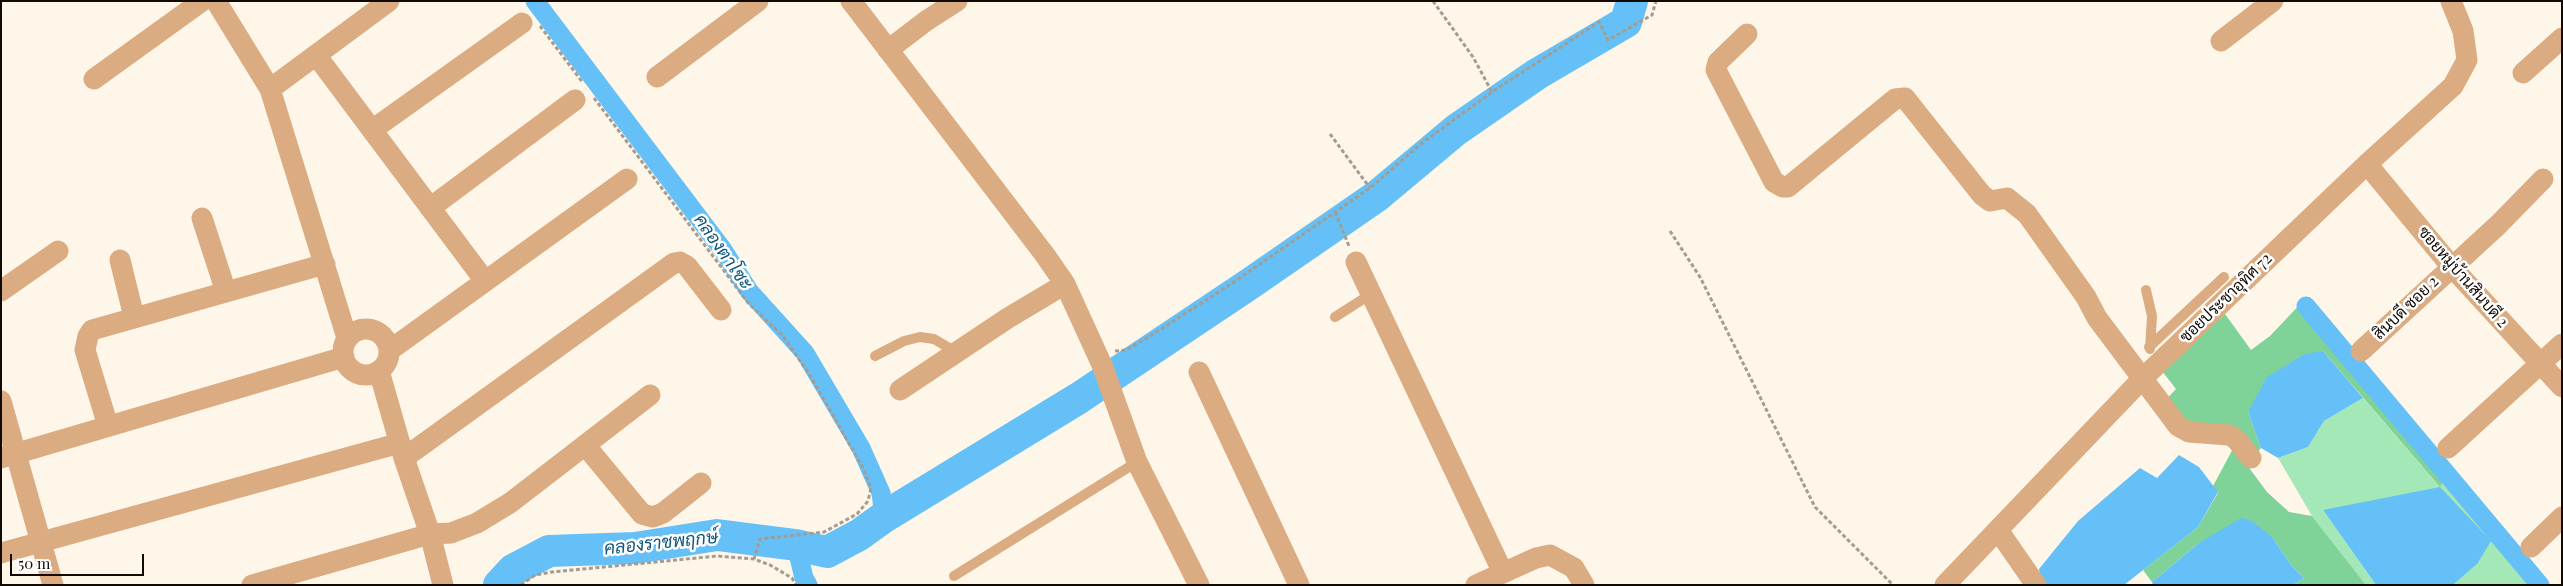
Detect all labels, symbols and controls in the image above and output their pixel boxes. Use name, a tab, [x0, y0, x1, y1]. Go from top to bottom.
water label: คลองตาโซะ	[689, 210, 757, 294]
street label: ซอยหมู่บ้านสินบดี 2	[2414, 223, 2512, 331]
street label: ซอยประชาอุทิศ 72	[2176, 249, 2276, 347]
street label: สินบดี ซอย 2	[2369, 272, 2443, 344]
water label: คลองราชพฤกษ์	[603, 526, 719, 560]
scale bar	[12, 544, 146, 576]
text: 50 m	[18, 553, 50, 573]

